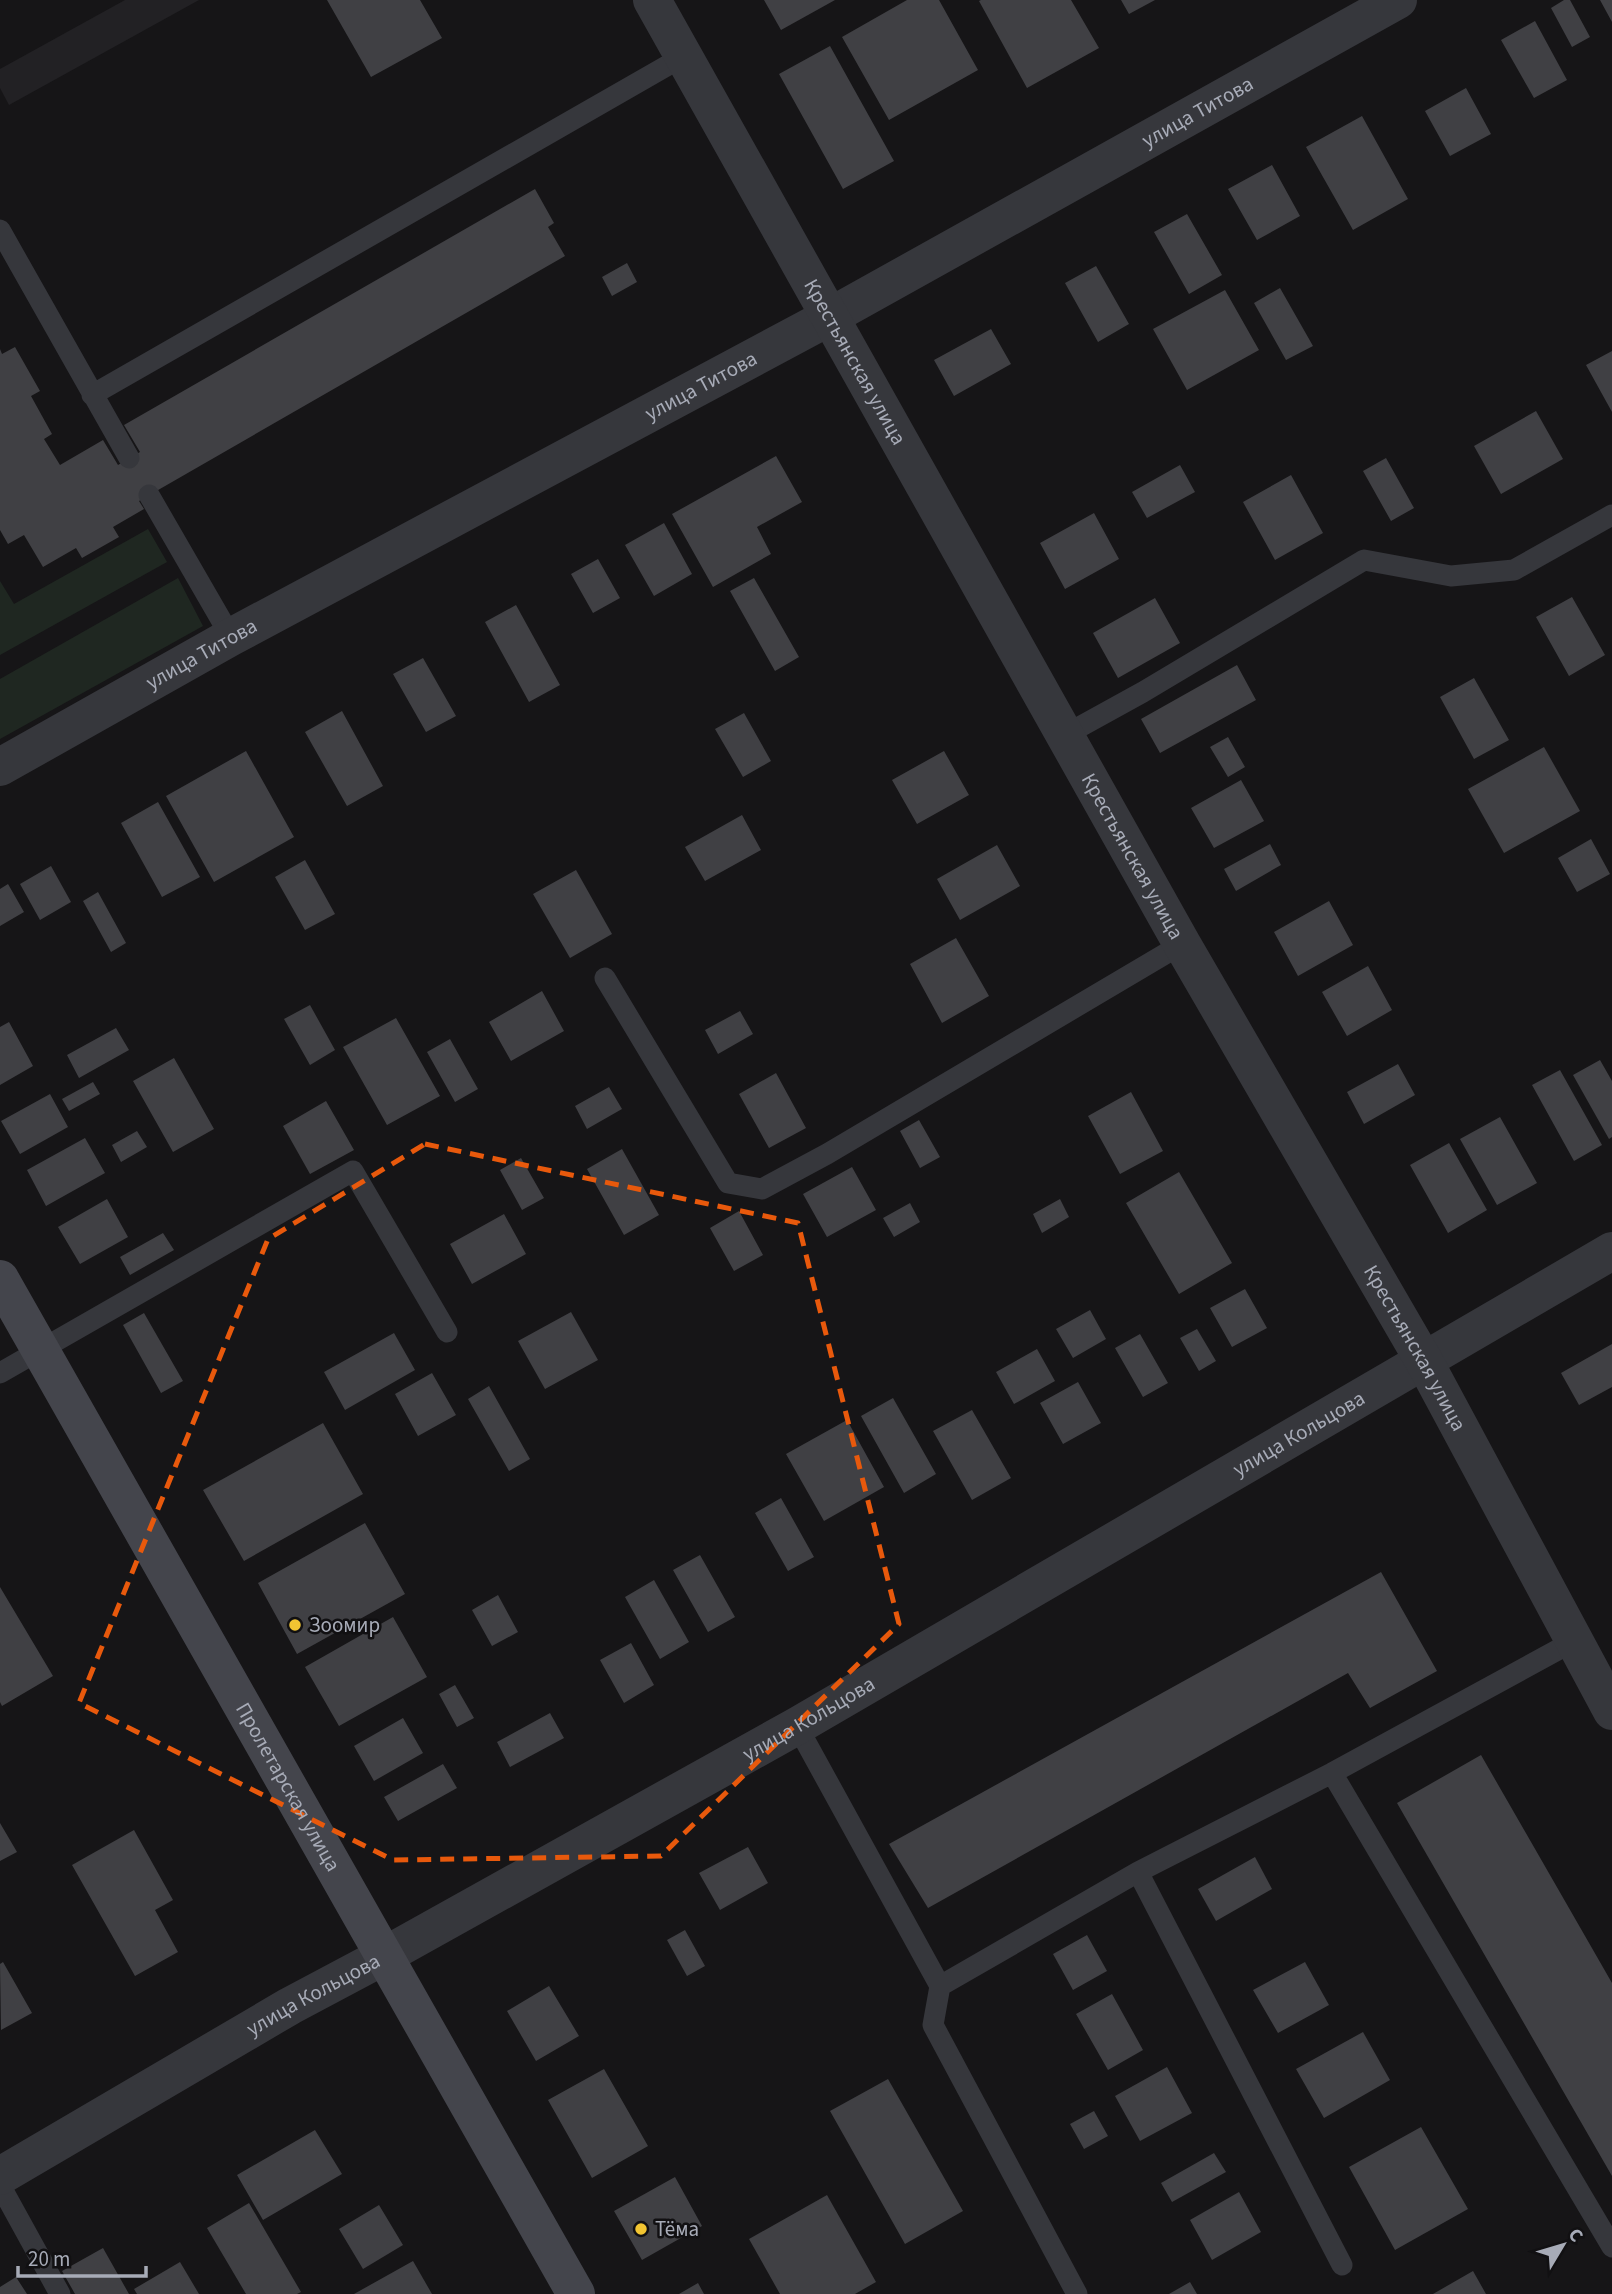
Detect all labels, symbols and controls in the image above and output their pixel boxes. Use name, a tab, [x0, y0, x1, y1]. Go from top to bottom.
street label: улица Титова	[1136, 69, 1259, 155]
street label: Крестьянская улица	[796, 273, 914, 451]
street label: улица Титова	[639, 343, 762, 428]
street label: улица Титова	[140, 611, 262, 697]
street label: Крестьянская улица	[1074, 768, 1191, 945]
street label: Крестьянская улица	[1356, 1259, 1474, 1436]
street label: улица Кольцова	[1227, 1383, 1370, 1484]
place label: Зоомир	[309, 1610, 380, 1640]
marker: Зоомир	[287, 1617, 303, 1633]
street label: улица Кольцова	[737, 1669, 881, 1769]
street label: Пролетарская улица	[228, 1697, 348, 1877]
street label: улица Кольцова	[241, 1946, 385, 2043]
north arrow	[1528, 2210, 1598, 2280]
place label: Тёма	[655, 2214, 699, 2244]
marker: Тёма	[633, 2221, 649, 2237]
text: С	[1561, 2223, 1589, 2248]
scale bar	[18, 2234, 145, 2278]
text: 20 m	[28, 2244, 70, 2274]

